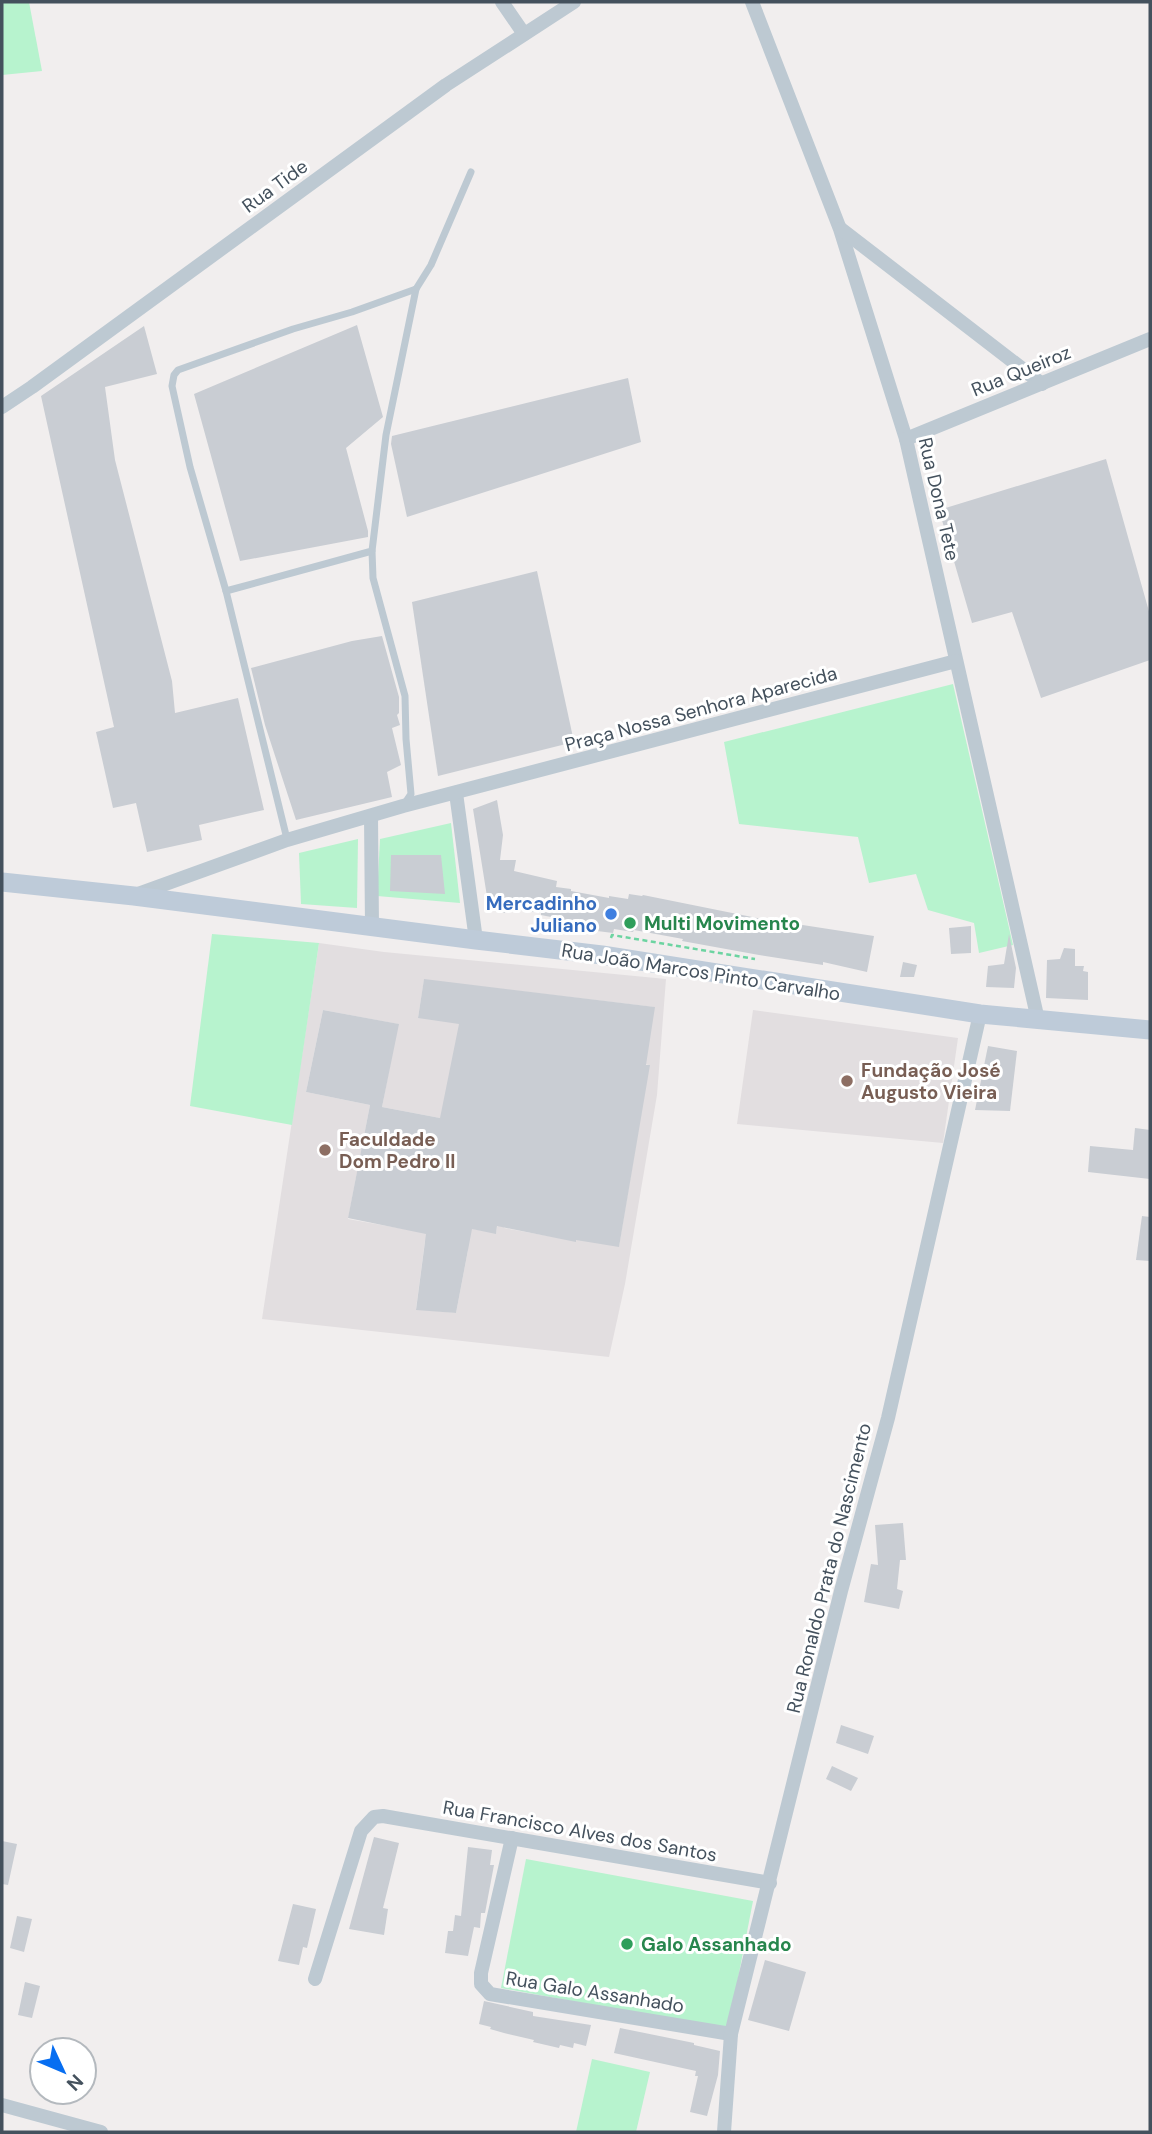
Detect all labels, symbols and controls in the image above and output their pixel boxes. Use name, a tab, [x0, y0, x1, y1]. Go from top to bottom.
street label: Rua Tide	[237, 154, 313, 218]
street label: Rua Queiroz	[968, 340, 1074, 402]
street label: Rua Dona Tete	[913, 435, 965, 563]
street label: Praça Nossa Senhora Aparecida	[562, 661, 840, 757]
place label: Mercadinho Juliano	[486, 891, 597, 938]
marker: Mercadinho Juliano	[603, 906, 619, 922]
place label: Multi Movimento	[644, 911, 800, 936]
marker: Multi Movimento	[622, 915, 638, 931]
street label: Rua João Marcos Pinto Carvalho	[560, 938, 842, 1006]
place label: Fundação José Augusto Vieira	[861, 1058, 1001, 1105]
marker: Fundação José Augusto Vieira	[839, 1073, 855, 1089]
place label: Faculdade Dom Pedro II	[339, 1127, 455, 1174]
marker: Faculdade Dom Pedro II	[317, 1142, 333, 1158]
street label: Rua Ronaldo Prata do Nascimento	[781, 1420, 877, 1716]
street label: Rua Francisco Alves dos Santos	[441, 1795, 719, 1867]
place label: Galo Assanhado	[641, 1932, 792, 1957]
marker: Galo Assanhado	[619, 1936, 635, 1952]
street label: Rua Galo Assanhado	[504, 1966, 686, 2018]
north arrow	[28, 2036, 98, 2106]
text: N	[61, 2069, 89, 2096]

